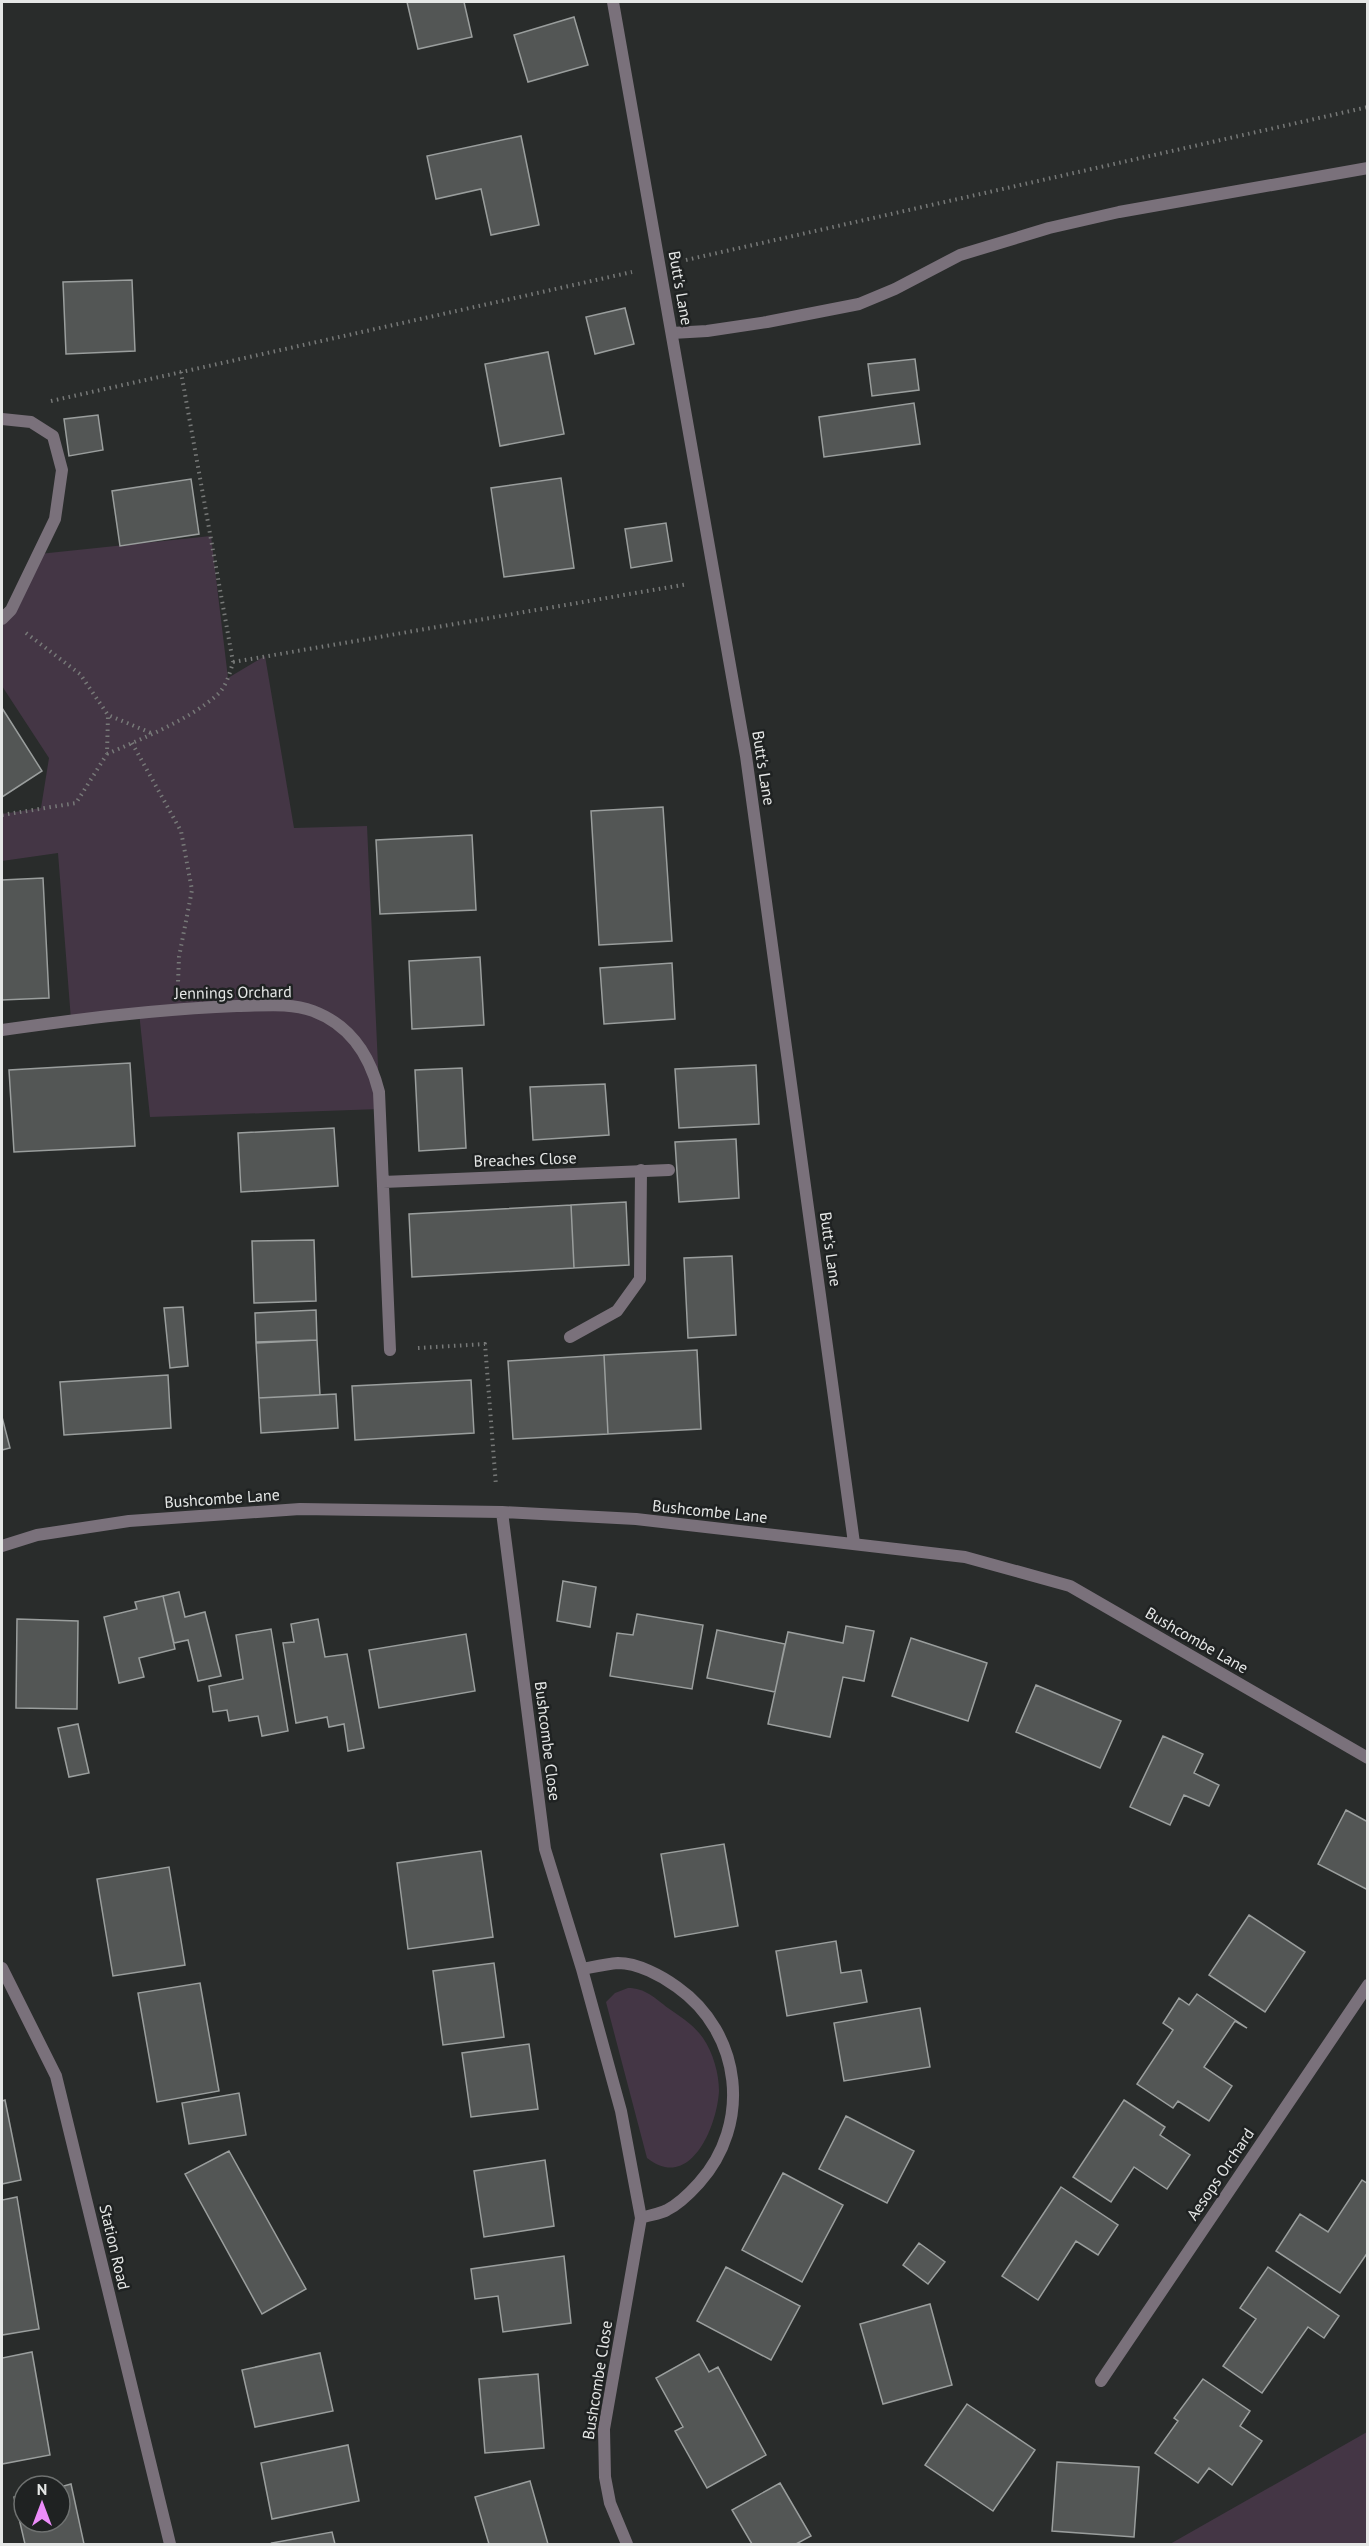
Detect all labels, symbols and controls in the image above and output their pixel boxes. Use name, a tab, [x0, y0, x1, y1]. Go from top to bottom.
street label: Butt's Lane	[665, 249, 697, 327]
street label: Butt's Lane	[748, 729, 780, 807]
street label: Jennings Orchard	[173, 981, 292, 1003]
street label: Breaches Close	[473, 1147, 577, 1171]
street label: Butt's Lane	[816, 1210, 846, 1288]
street label: Bushcombe Lane	[164, 1484, 280, 1512]
street label: Bushcombe Lane	[651, 1495, 769, 1527]
street label: Bushcombe Lane	[1142, 1602, 1252, 1678]
street label: Bushcombe Close	[531, 1680, 565, 1802]
street label: Aesops Orchard	[1182, 2124, 1258, 2224]
street label: Station Road	[95, 2202, 135, 2292]
street label: Bushcombe Close	[578, 2319, 616, 2441]
north arrow	[12, 2474, 72, 2534]
text: N	[37, 2479, 47, 2499]

